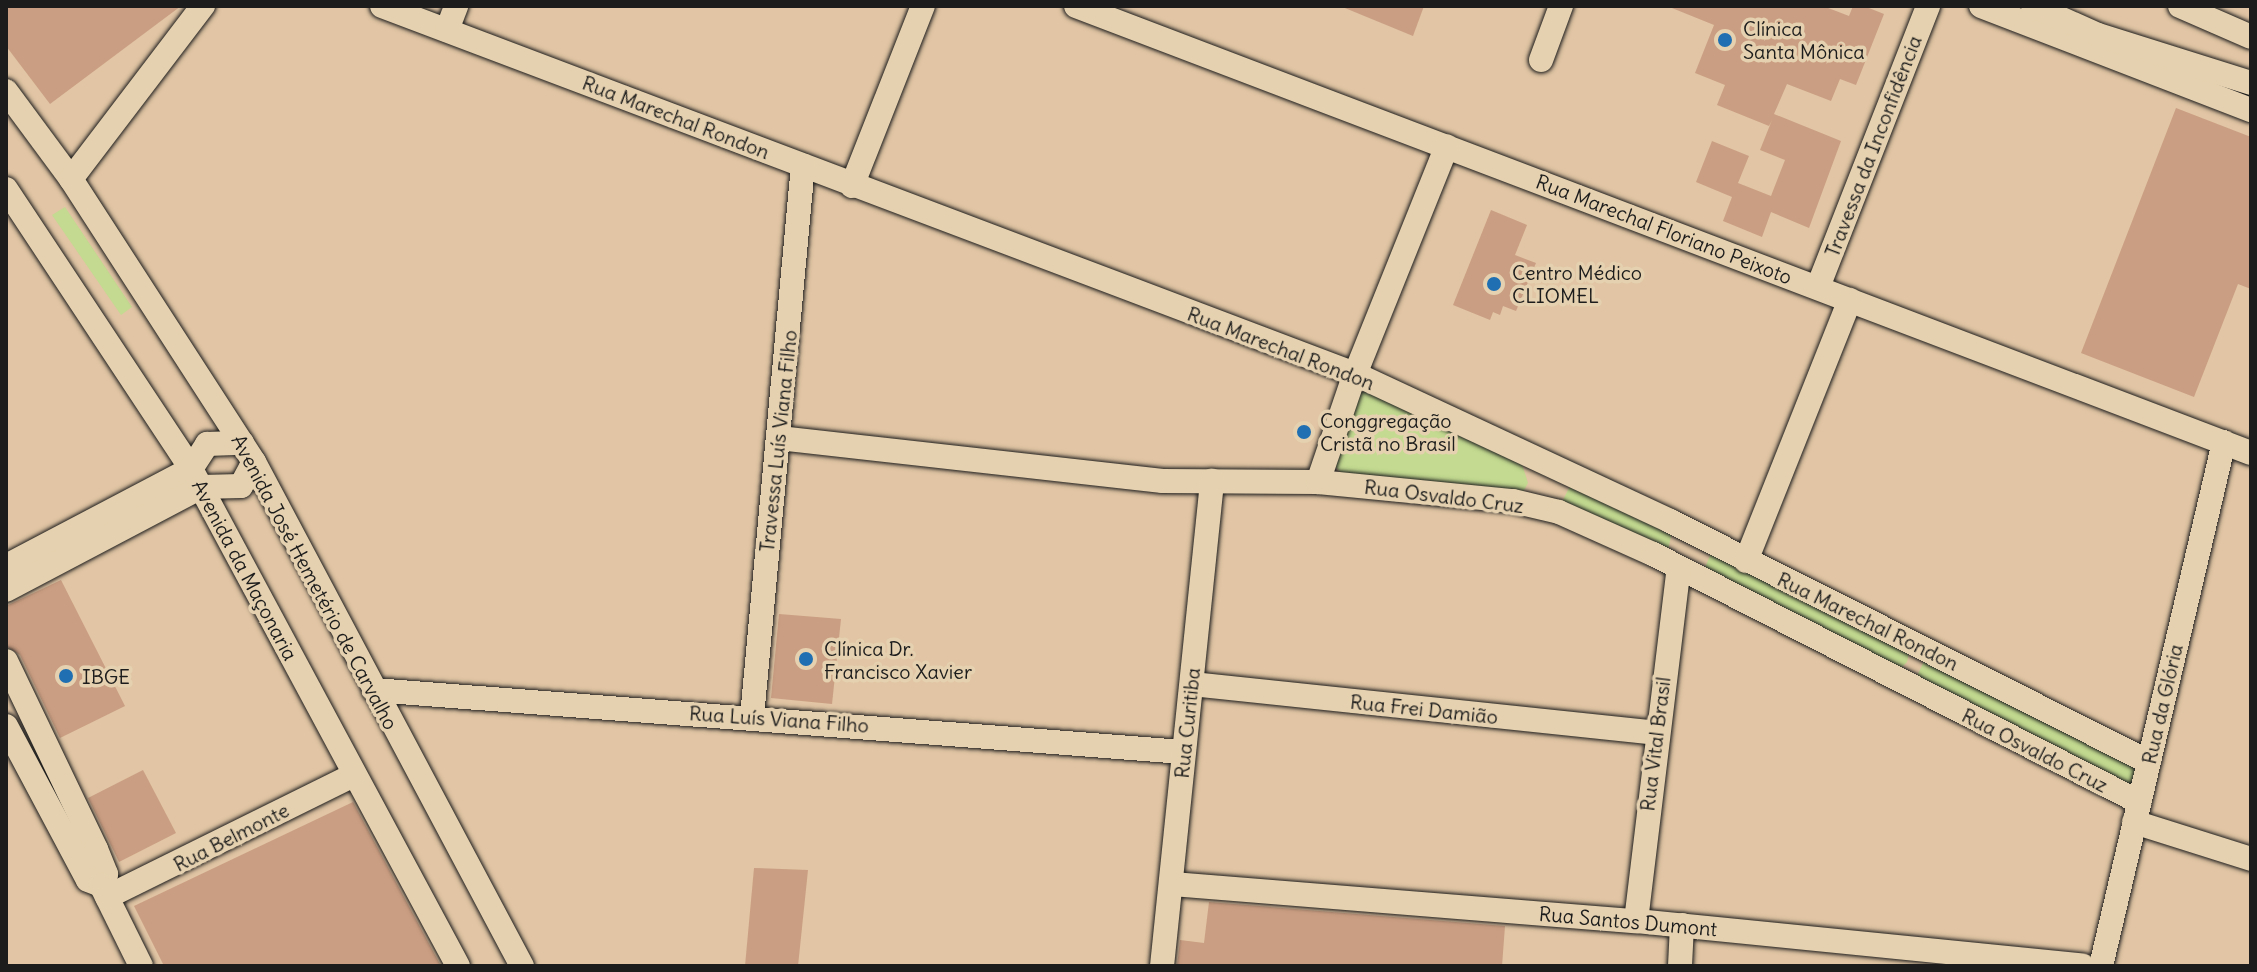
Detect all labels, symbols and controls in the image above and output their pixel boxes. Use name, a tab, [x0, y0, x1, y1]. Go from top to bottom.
place label: Clínica Santa Mônica	[1743, 16, 1865, 63]
marker: Clínica Santa Mônica	[1714, 29, 1736, 51]
street label: Travessa da Inconfidência	[1820, 32, 1926, 260]
street label: Rua Marechal Rondon	[579, 70, 773, 164]
street label: Rua Marechal Floriano Peixoto	[1533, 169, 1795, 289]
place label: Centro Médico CLIOMEL	[1512, 260, 1642, 307]
marker: Centro Médico CLIOMEL	[1483, 273, 1505, 295]
street label: Rua Marechal Rondon	[1184, 301, 1378, 395]
street label: Travessa Luís Viana Filho	[754, 329, 802, 553]
place label: Conggregação Cristã no Brasil	[1320, 408, 1456, 455]
marker: Conggregação Cristã no Brasil	[1295, 423, 1313, 441]
street label: Avenida José Hemetério de Carvalho	[227, 430, 403, 734]
street label: Rua Osvaldo Cruz	[1363, 474, 1525, 518]
street label: Avenida da Maçonaria	[187, 476, 303, 664]
street label: Rua Marechal Rondon	[1774, 567, 1962, 675]
place label: Clínica Dr. Francisco Xavier	[824, 636, 972, 683]
street label: Rua da Glória	[2137, 642, 2187, 766]
marker: Clínica Dr. Francisco Xavier	[795, 648, 817, 670]
place label: IBGE	[82, 664, 130, 688]
street label: Rua Curitiba	[1169, 666, 1205, 780]
marker: IBGE	[57, 667, 75, 685]
street label: Rua Vital Brasil	[1635, 675, 1675, 813]
street label: Rua Frei Damião	[1349, 689, 1499, 729]
street label: Rua Luís Viana Filho	[688, 701, 870, 737]
street label: Rua Osvaldo Cruz	[1958, 703, 2112, 797]
street label: Rua Belmonte	[169, 798, 293, 876]
street label: Rua Santos Dumont	[1538, 901, 1718, 941]

